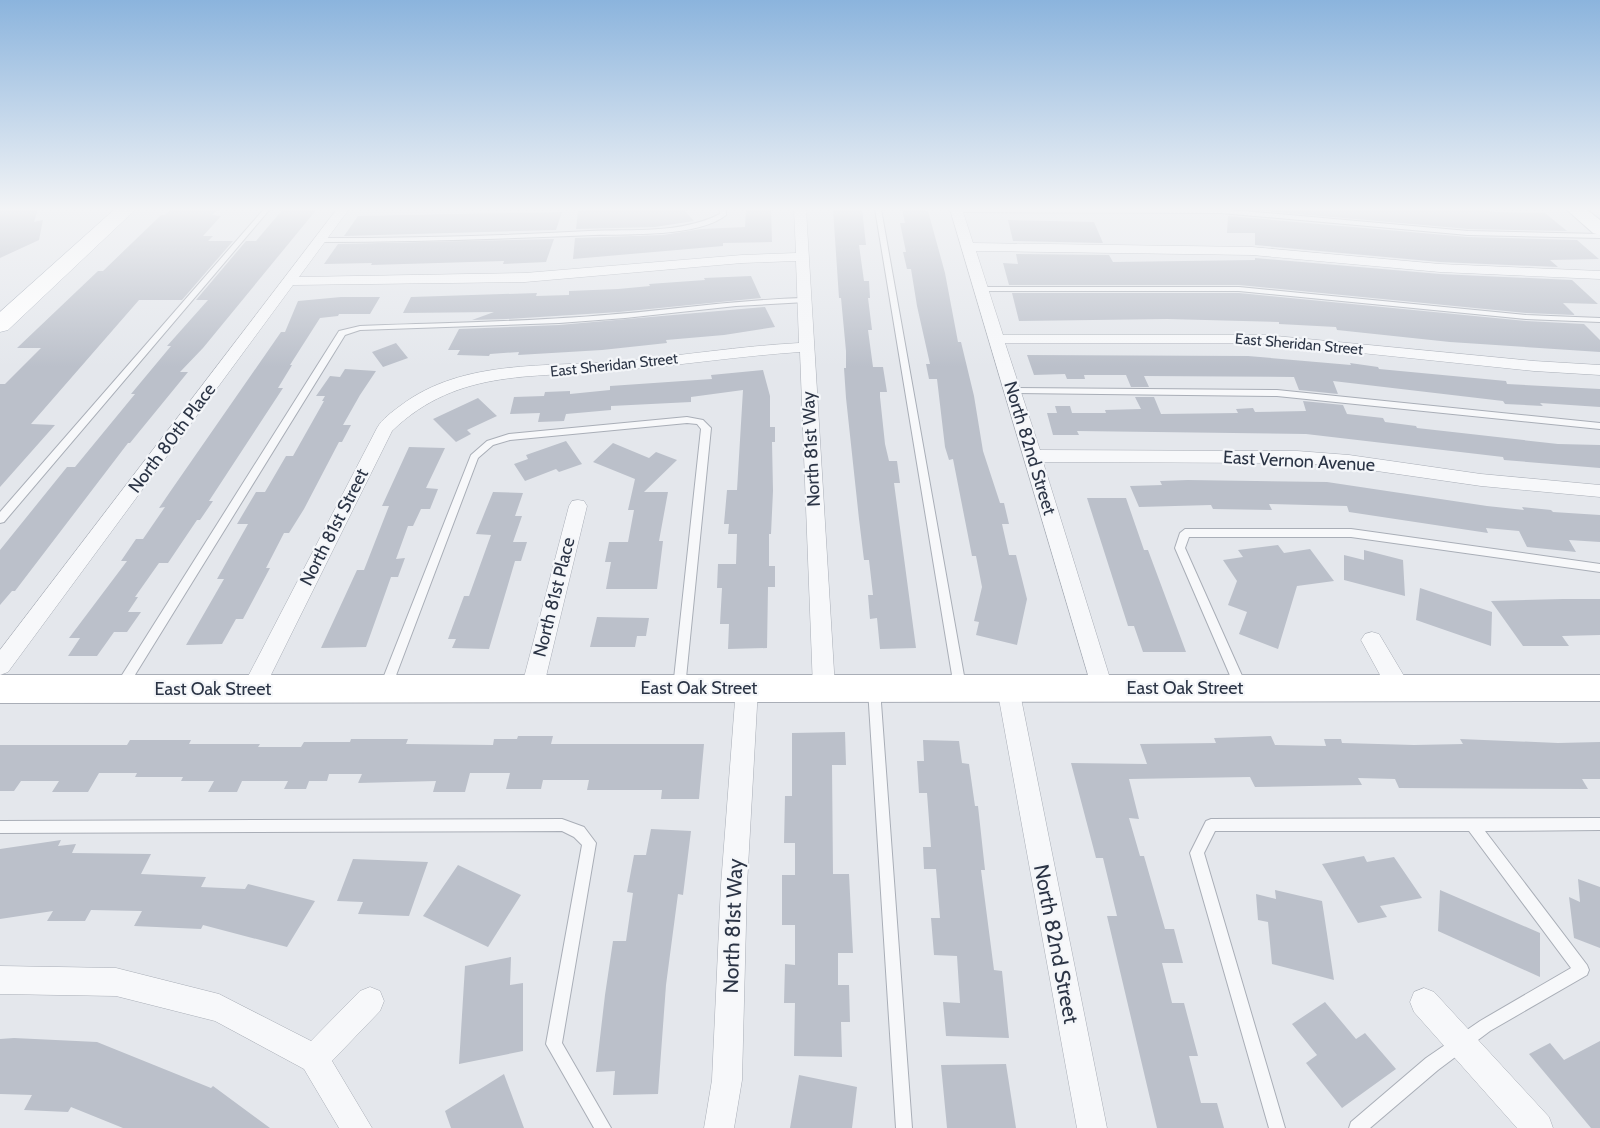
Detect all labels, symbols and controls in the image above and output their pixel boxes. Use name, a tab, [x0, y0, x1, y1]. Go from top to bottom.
street label: East Sheridan Street	[1234, 329, 1364, 359]
street label: East Sheridan Street	[549, 349, 679, 381]
street label: North 80th Place	[124, 379, 220, 497]
street label: North 82nd Street	[999, 379, 1061, 517]
street label: North 81st Way	[797, 391, 825, 507]
street label: East Vernon Avenue	[1222, 446, 1376, 476]
street label: North 81st Street	[295, 465, 373, 589]
street label: North 81st Place	[528, 535, 580, 659]
street label: East Oak Street	[641, 677, 757, 699]
street label: East Oak Street	[1127, 677, 1243, 699]
street label: East Oak Street	[155, 678, 271, 700]
street label: North 81st Way	[718, 858, 747, 994]
street label: North 82nd Street	[1029, 862, 1084, 1026]

